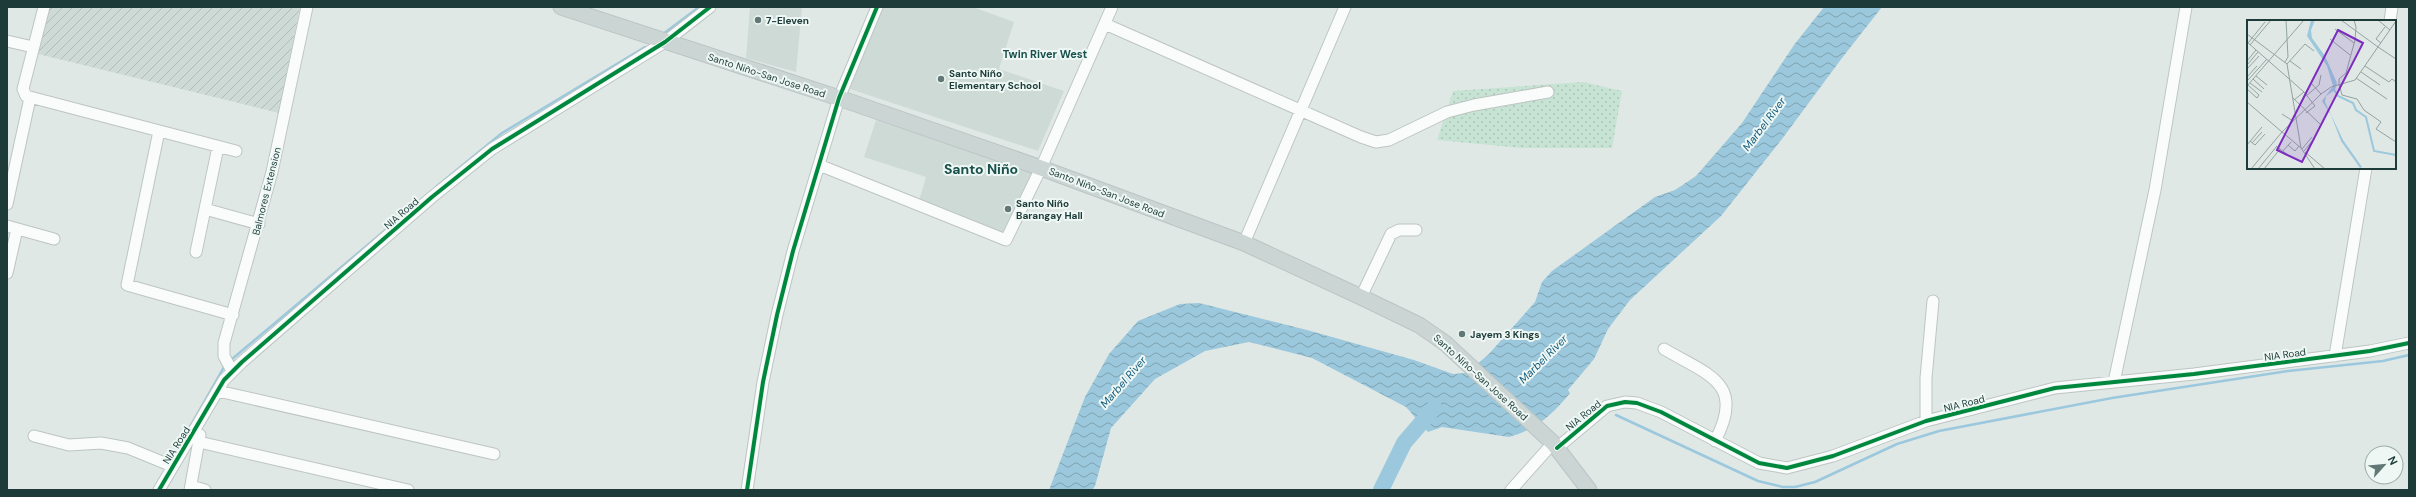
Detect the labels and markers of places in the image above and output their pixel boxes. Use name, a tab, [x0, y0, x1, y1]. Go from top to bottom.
place label: 7-Eleven	[766, 14, 809, 27]
marker: 7-Eleven	[753, 15, 763, 25]
place label: Santo Niño Elementary School	[949, 67, 1041, 92]
marker: Santo Niño Elementary School	[936, 74, 946, 84]
place label: Santo Niño Barangay Hall	[1016, 197, 1083, 222]
marker: Santo Niño Barangay Hall	[1003, 204, 1013, 214]
place label: Jayem 3 Kings	[1470, 328, 1540, 341]
marker: Jayem 3 Kings	[1457, 329, 1467, 339]

